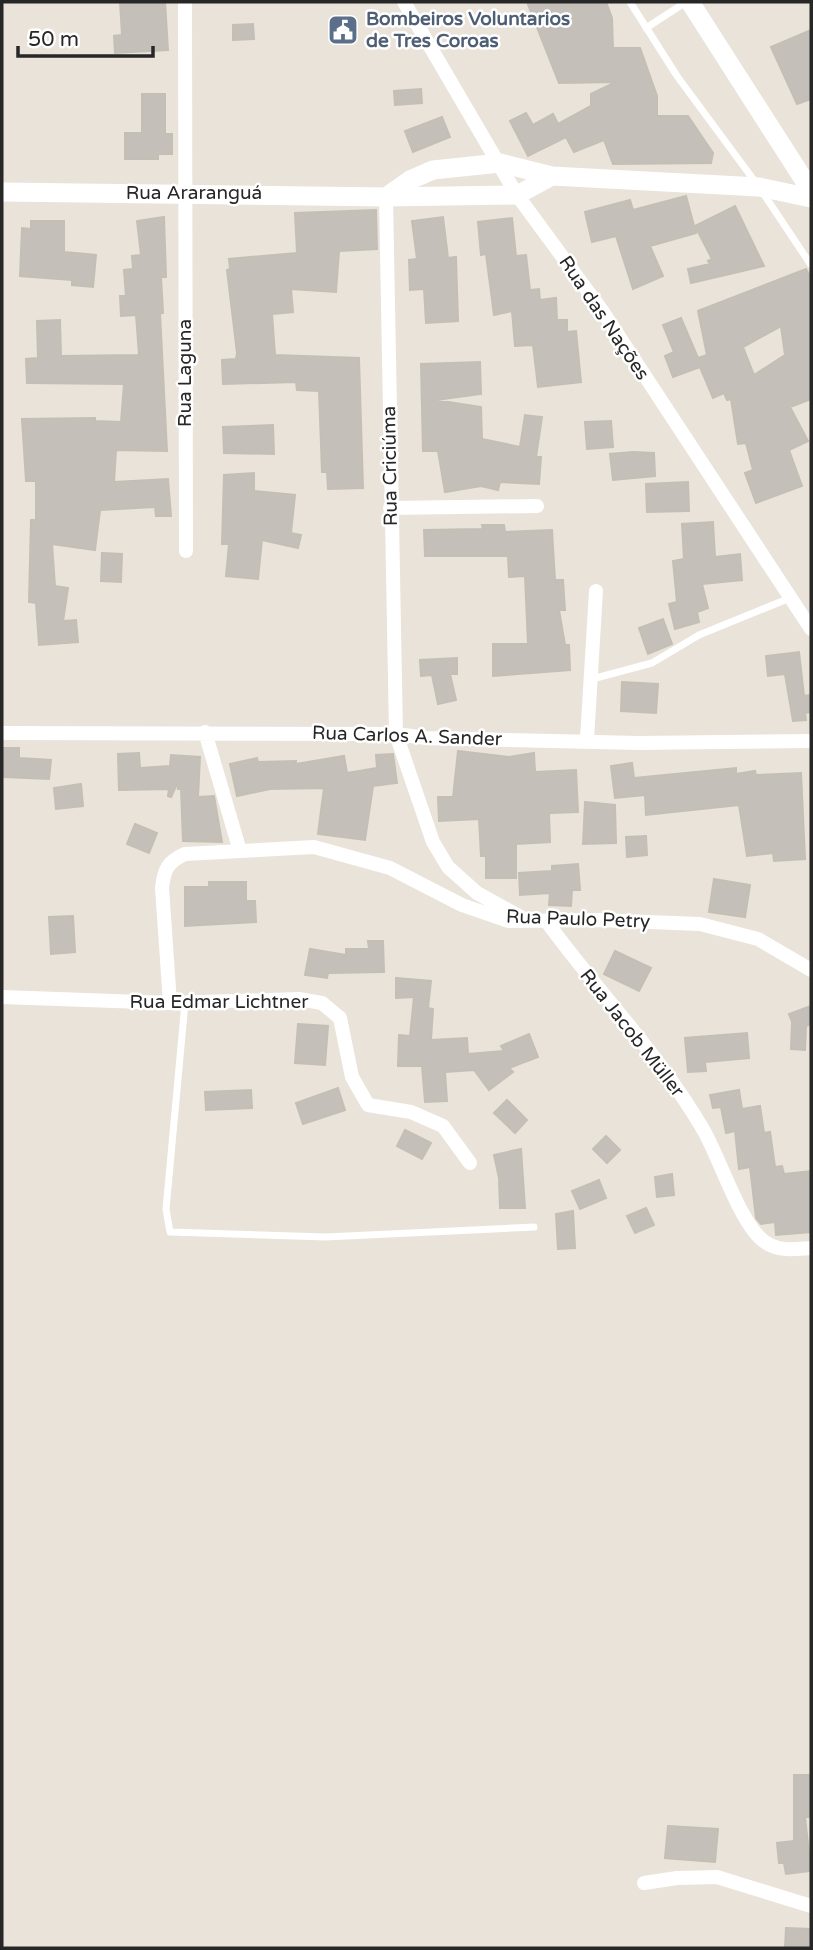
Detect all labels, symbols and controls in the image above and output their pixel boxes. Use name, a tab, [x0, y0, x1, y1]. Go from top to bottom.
place label: Bombeiros Voluntarios de Tres Coroas	[366, 8, 570, 52]
public building icon: Bombeiros Voluntarios de Tres Coroas	[326, 13, 360, 47]
scale bar	[18, 14, 152, 58]
text: 50 m	[28, 27, 79, 52]
street label: Rua Araranguá	[126, 182, 262, 204]
street label: Rua das Nações	[554, 252, 654, 384]
street label: Rua Laguna	[174, 319, 196, 427]
street label: Rua Criciúma	[378, 406, 402, 526]
street label: Rua Carlos A. Sander	[312, 722, 503, 750]
street label: Rua Paulo Petry	[505, 905, 651, 933]
street label: Rua Jacob Müller	[575, 965, 689, 1102]
street label: Rua Edmar Lichtner	[130, 991, 309, 1013]

